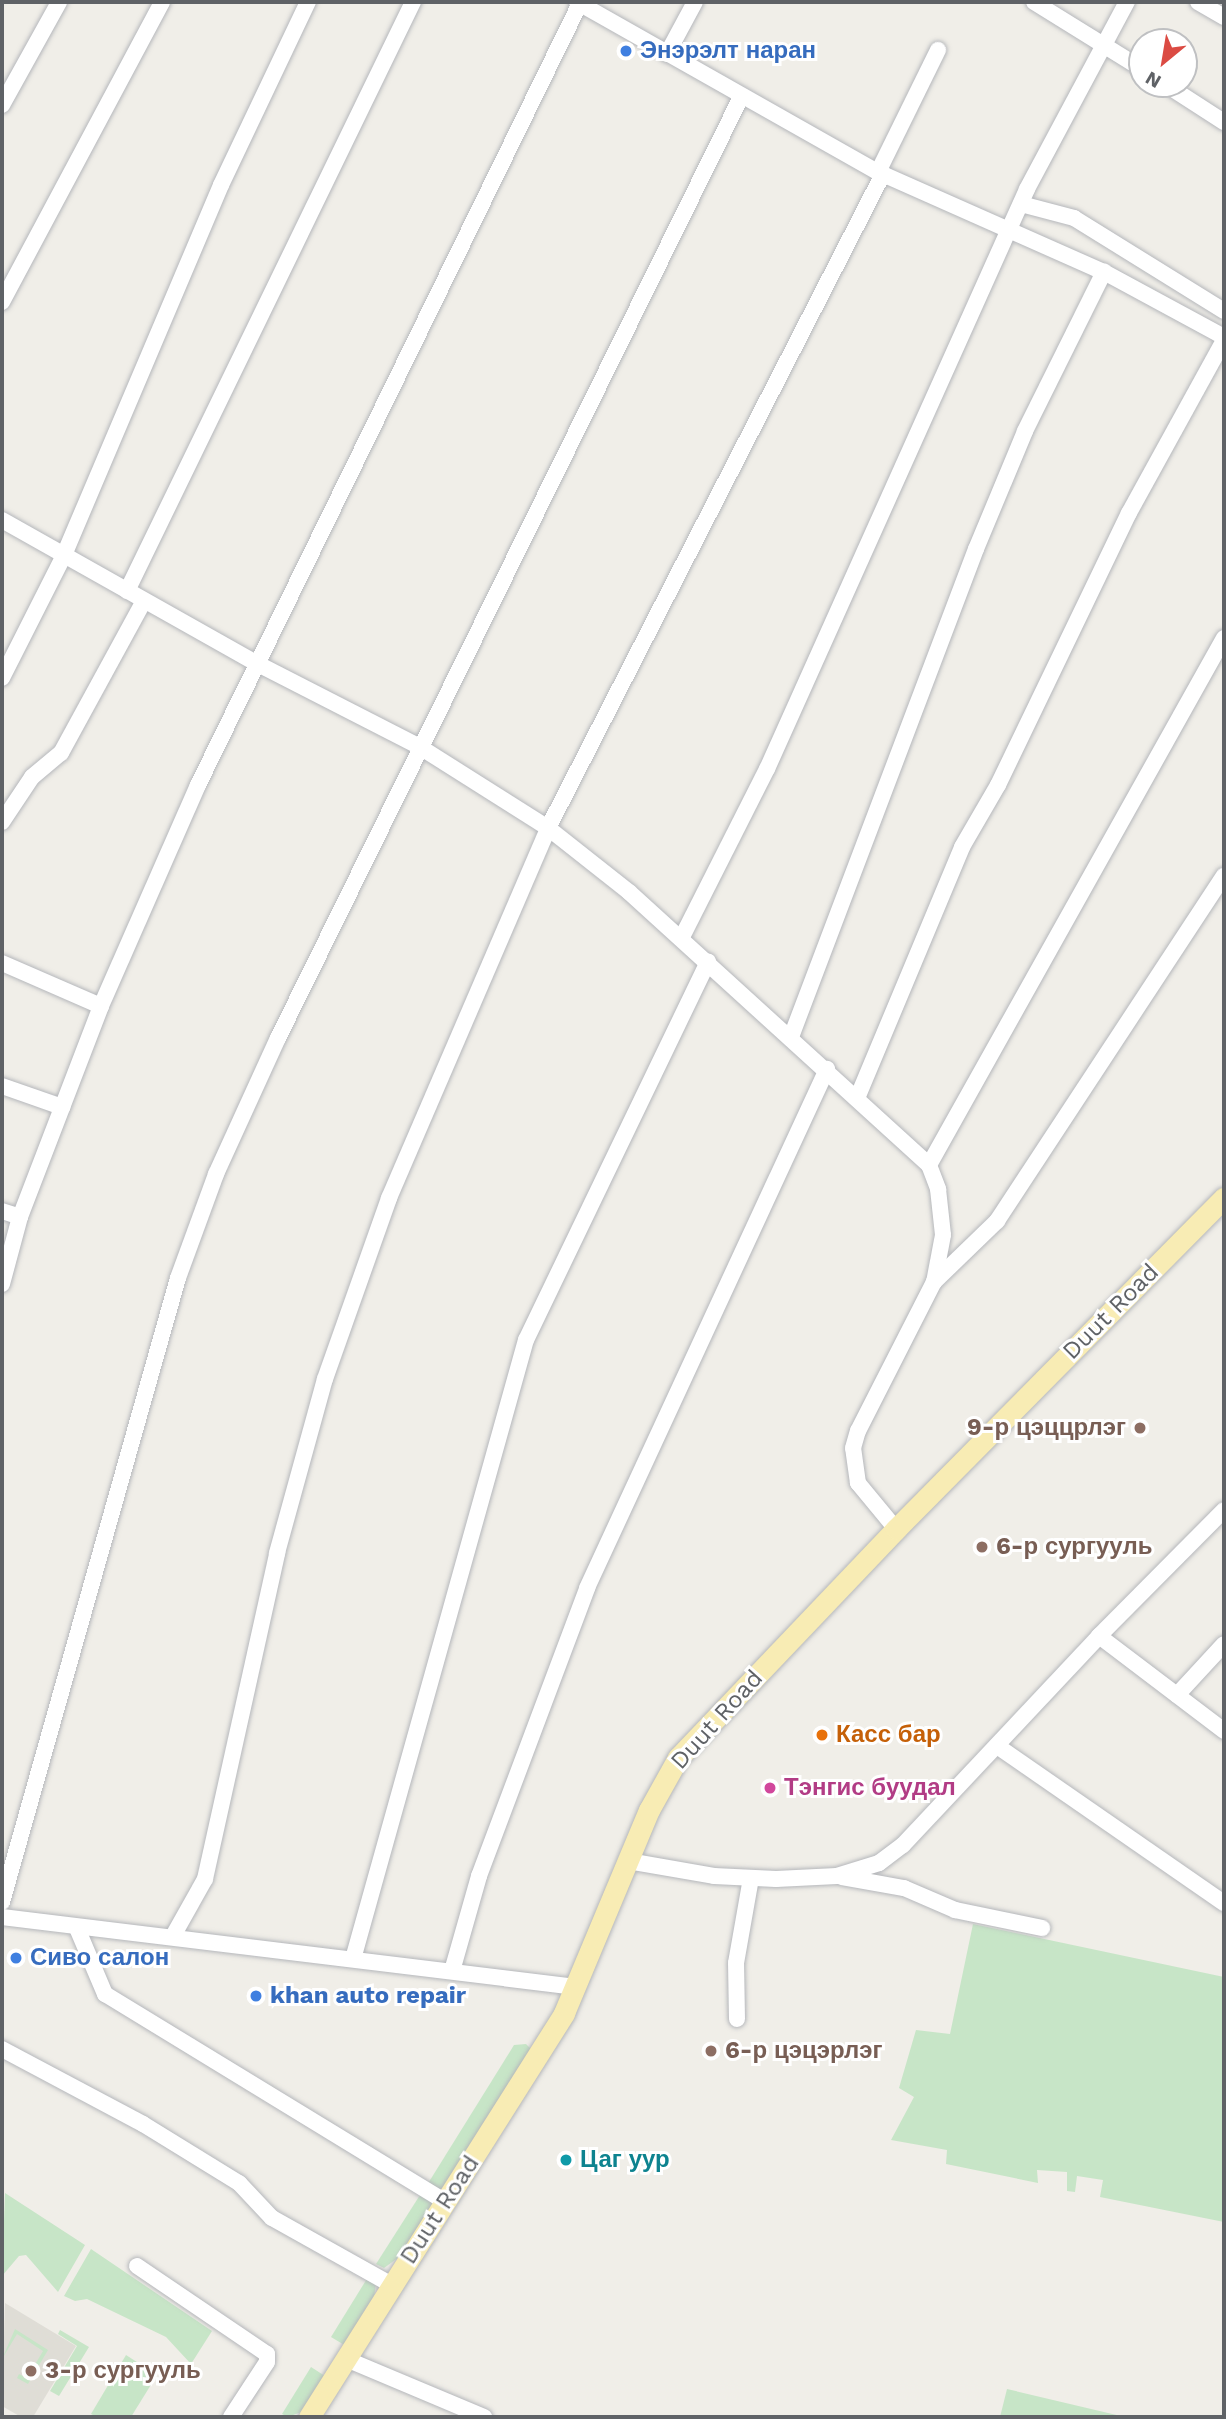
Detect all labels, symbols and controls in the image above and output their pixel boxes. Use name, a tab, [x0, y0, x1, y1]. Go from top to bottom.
north arrow	[1128, 28, 1198, 98]
place label: Энэрэлт наран	[640, 37, 816, 65]
marker: Энэрэлт наран	[618, 43, 634, 59]
text: N	[1141, 66, 1165, 93]
street label: Duut Road	[1057, 1258, 1165, 1366]
place label: 9-р цэццрлэг	[967, 1414, 1126, 1442]
marker: 9-р цэццрлэг	[1132, 1420, 1148, 1436]
place label: 6-р сургууль	[996, 1533, 1152, 1561]
marker: 6-р сургууль	[974, 1539, 990, 1555]
street label: Duut Road	[665, 1664, 769, 1776]
place label: Касс бар	[836, 1721, 941, 1749]
marker: Касс бар	[814, 1727, 830, 1743]
place label: Тэнгис буудал	[784, 1774, 956, 1802]
marker: Тэнгис буудал	[762, 1780, 778, 1796]
place label: Сиво салон	[30, 1944, 169, 1972]
marker: Сиво салон	[8, 1950, 24, 1966]
place label: khan auto repair	[270, 1982, 466, 2010]
marker: khan auto repair	[248, 1988, 264, 2004]
place label: 6-р цэцэрлэг	[725, 2037, 883, 2065]
marker: 6-р цэцэрлэг	[703, 2043, 719, 2059]
place label: Цаг уур	[580, 2146, 670, 2174]
street label: Duut Road	[394, 2150, 486, 2270]
marker: Цаг уур	[558, 2152, 574, 2168]
place label: 3-р сургууль	[45, 2357, 201, 2385]
marker: 3-р сургууль	[23, 2363, 39, 2379]

